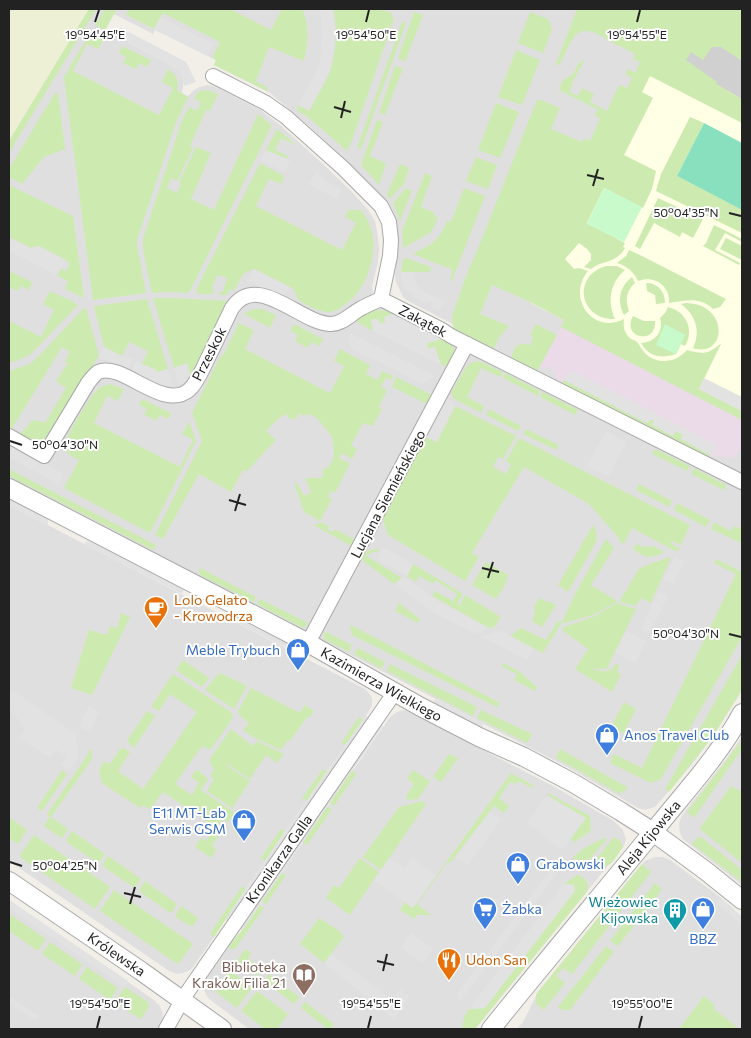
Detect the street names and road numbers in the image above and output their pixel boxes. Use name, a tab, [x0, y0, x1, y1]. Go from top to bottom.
street label: Zakątek	[396, 301, 451, 341]
street label: Przeskok	[188, 324, 230, 384]
street label: Lucjana Siemieńskiego	[347, 427, 429, 561]
street label: Kazimierza Wielkiego	[318, 643, 445, 724]
street label: Aleja Kijowska	[613, 796, 684, 878]
street label: Kronikarza Galla	[242, 811, 315, 906]
street label: Królewska	[84, 928, 149, 980]

